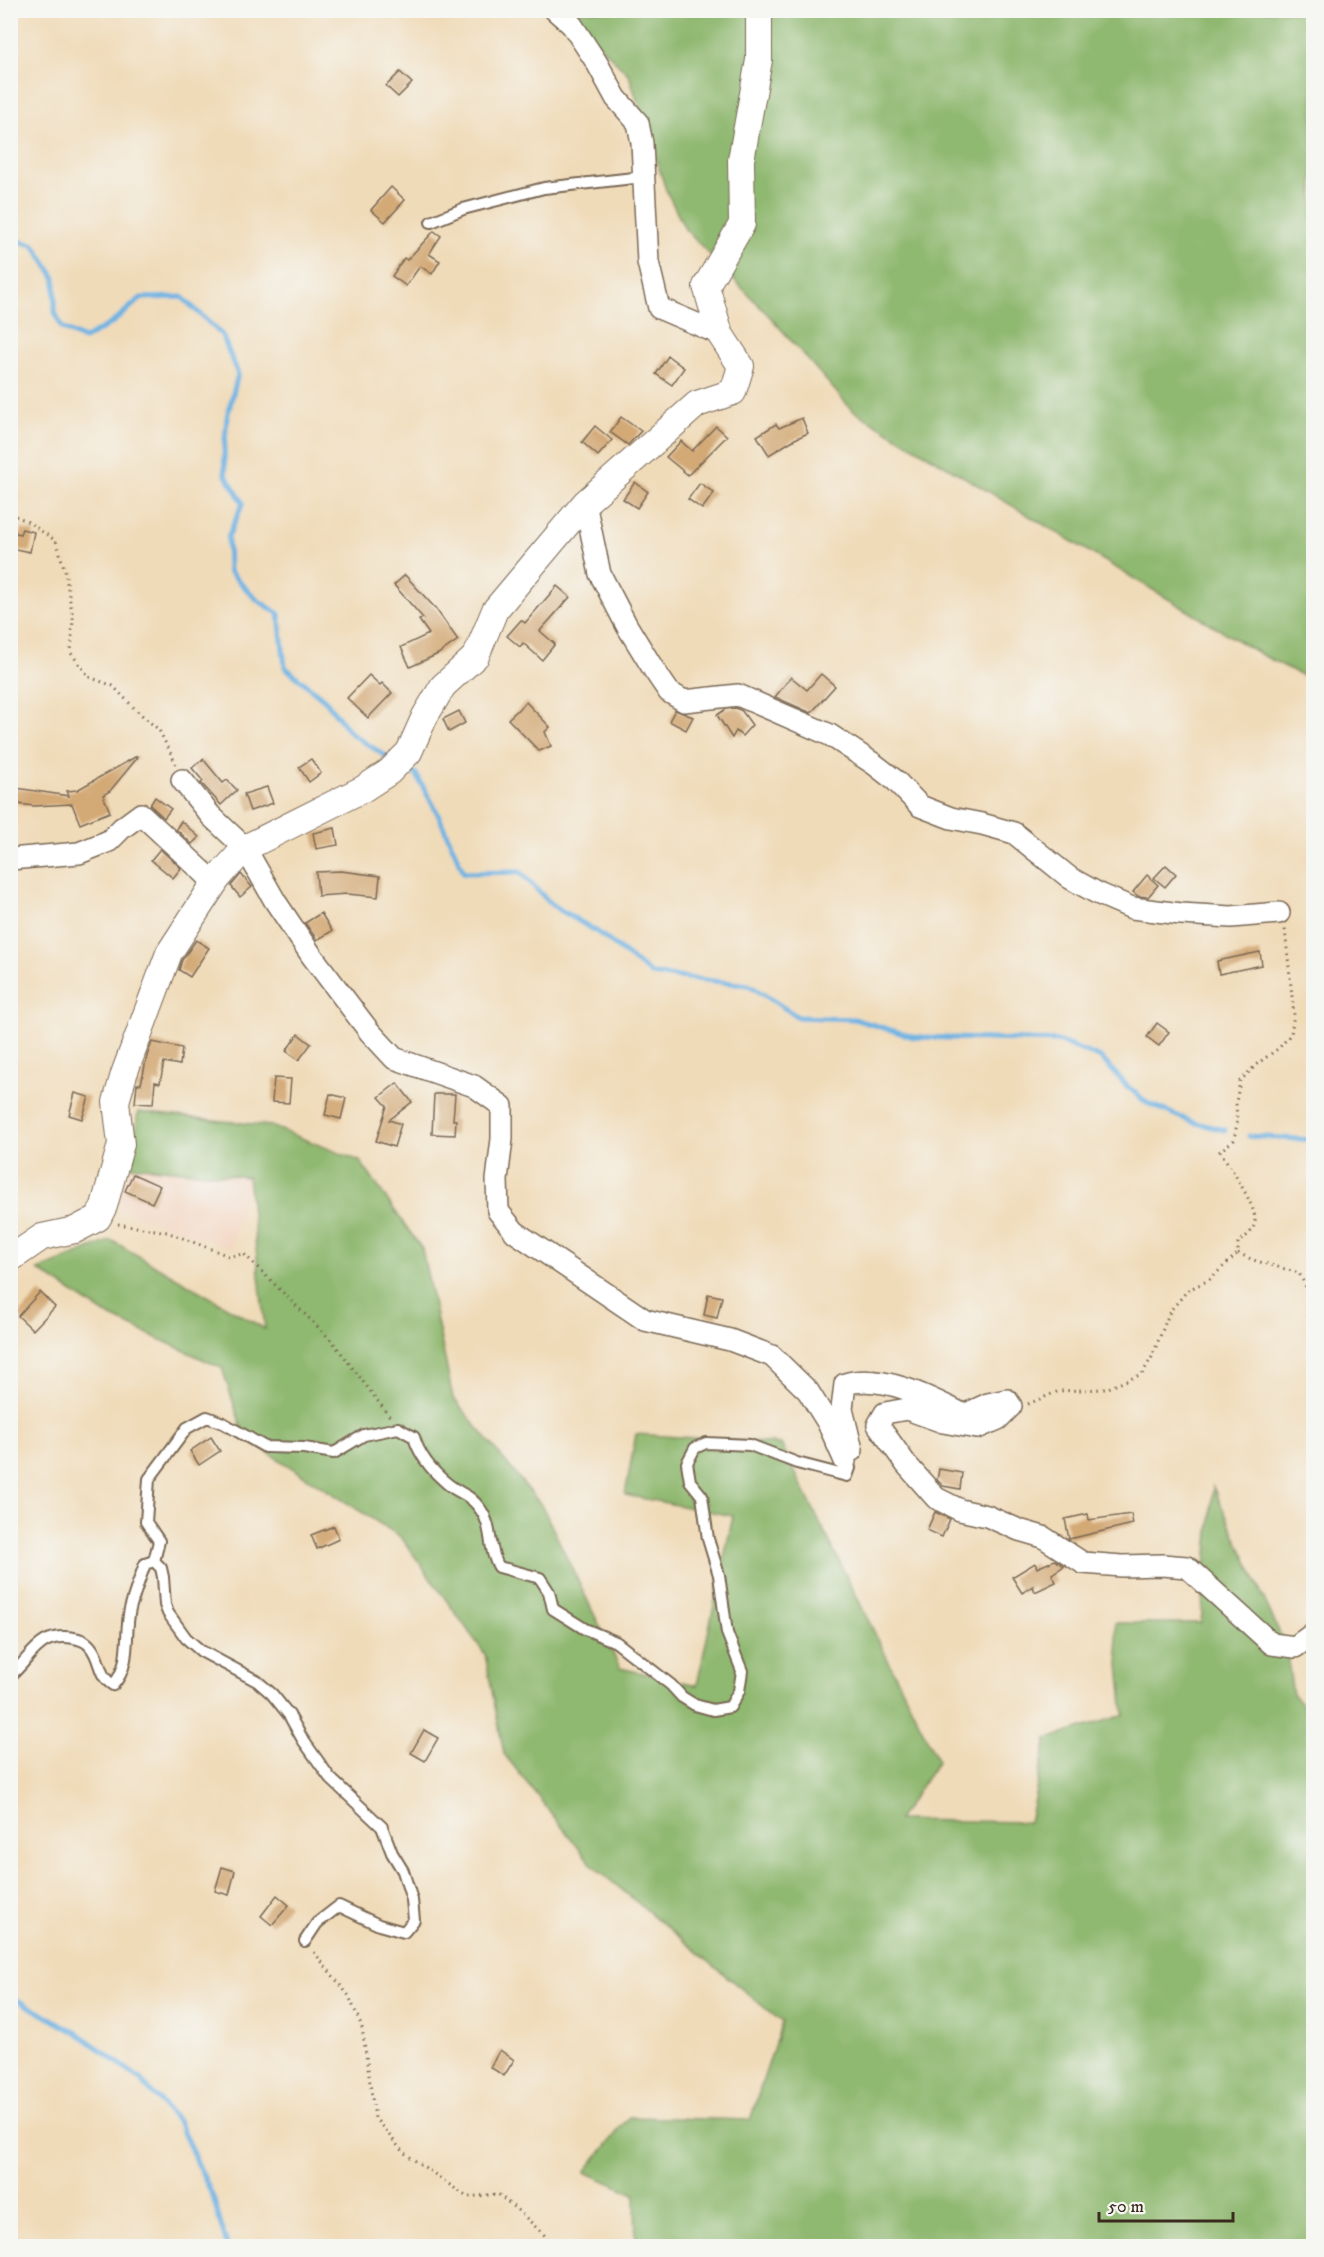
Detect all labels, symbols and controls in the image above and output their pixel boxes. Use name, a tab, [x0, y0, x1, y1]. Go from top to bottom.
scale bar	[1099, 2185, 1232, 2223]
text: 50 m	[1108, 2196, 1144, 2218]

